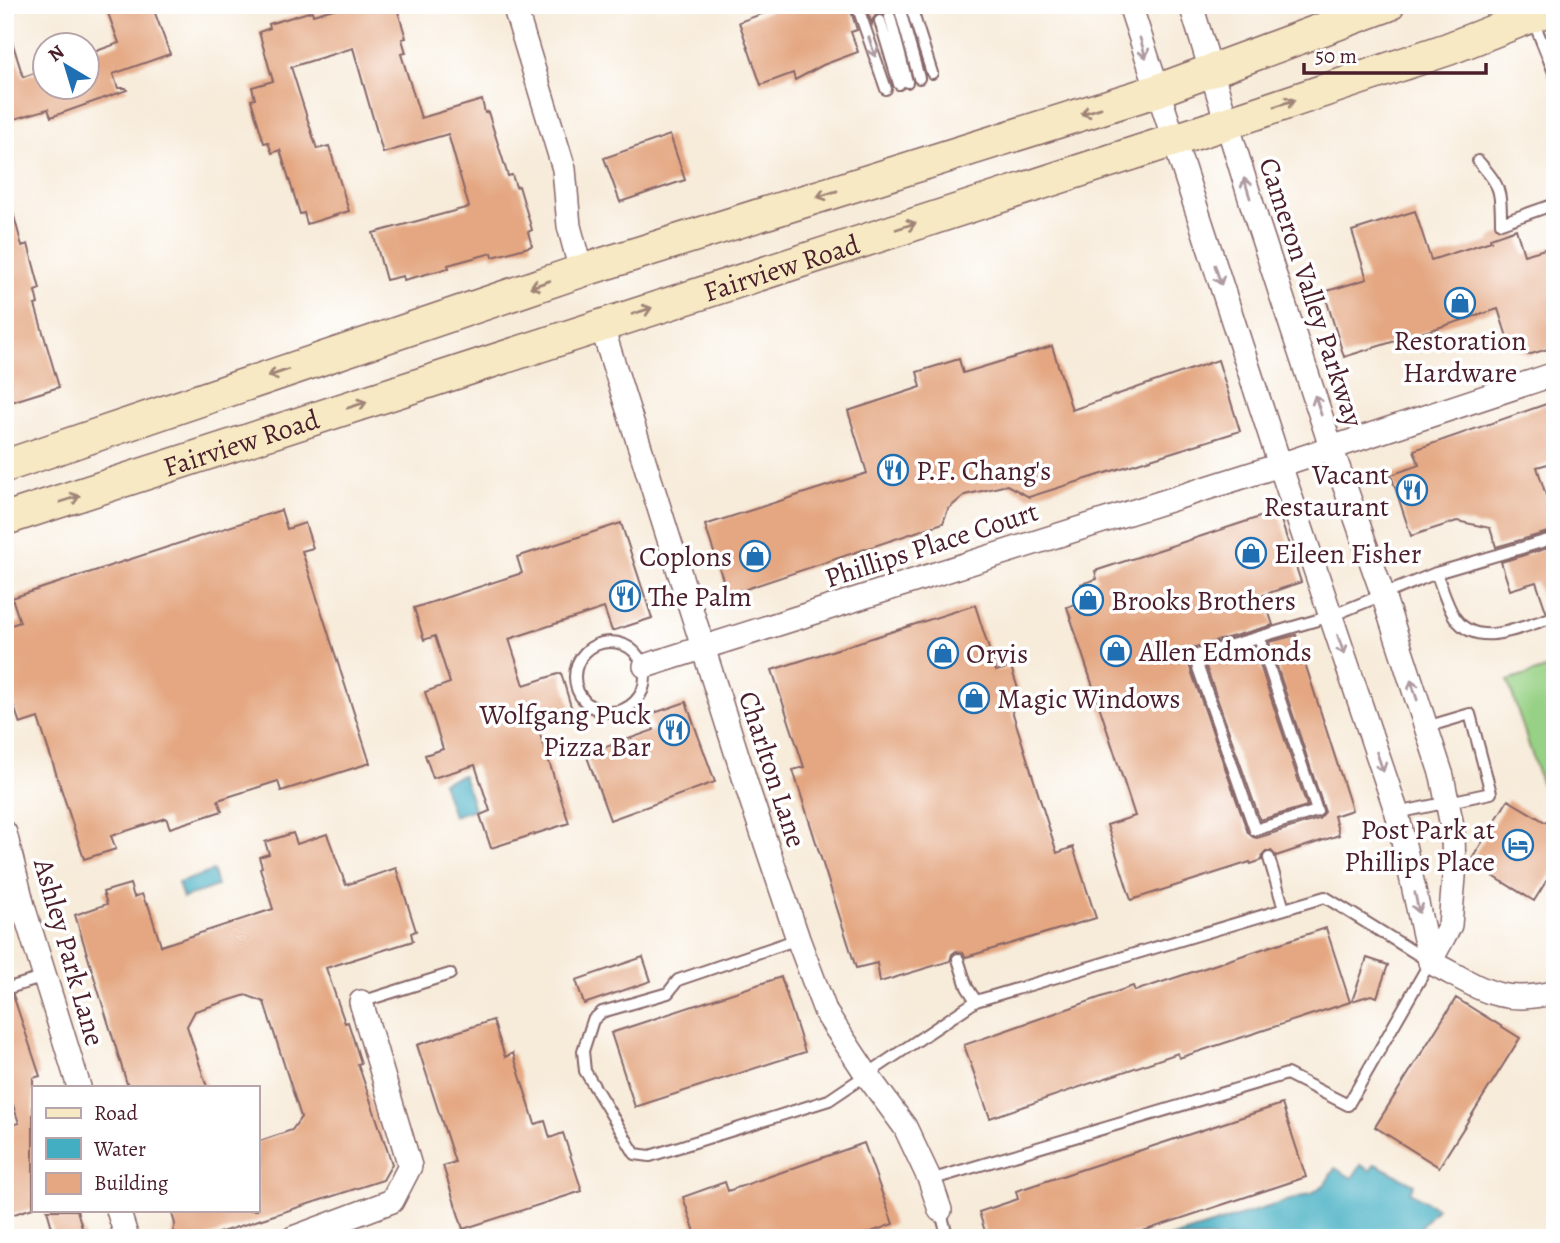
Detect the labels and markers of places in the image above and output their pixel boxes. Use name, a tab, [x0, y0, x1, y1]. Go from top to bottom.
shop icon: Restoration Hardware	[1443, 286, 1477, 320]
place label: Restoration Hardware	[1393, 322, 1527, 392]
place label: P.F. Chang's	[916, 452, 1051, 490]
restaurant icon: P.F. Chang's	[876, 453, 910, 487]
place label: Vacant Restaurant	[1263, 456, 1389, 526]
restaurant icon: Vacant Restaurant	[1395, 473, 1429, 507]
place label: Eileen Fisher	[1274, 535, 1422, 573]
shop icon: Eileen Fisher	[1234, 536, 1268, 570]
place label: Coplons	[639, 538, 732, 576]
shop icon: Coplons	[738, 539, 772, 573]
place label: The Palm	[648, 578, 752, 616]
restaurant icon: The Palm	[608, 579, 642, 613]
place label: Brooks Brothers	[1111, 582, 1296, 620]
shop icon: Brooks Brothers	[1071, 583, 1105, 617]
place label: Allen Edmonds	[1138, 633, 1312, 671]
shop icon: Allen Edmonds	[1099, 634, 1133, 668]
place label: Orvis	[966, 635, 1028, 673]
shop icon: Orvis	[926, 636, 960, 670]
place label: Magic Windows	[997, 680, 1181, 718]
shop icon: Magic Windows	[957, 681, 991, 715]
place label: Wolfgang Puck Pizza Bar	[479, 696, 651, 766]
restaurant icon: Wolfgang Puck Pizza Bar	[657, 713, 691, 747]
place label: Post Park at Phillips Place	[1344, 811, 1495, 881]
hotel icon: Post Park at Phillips Place	[1501, 828, 1535, 862]

